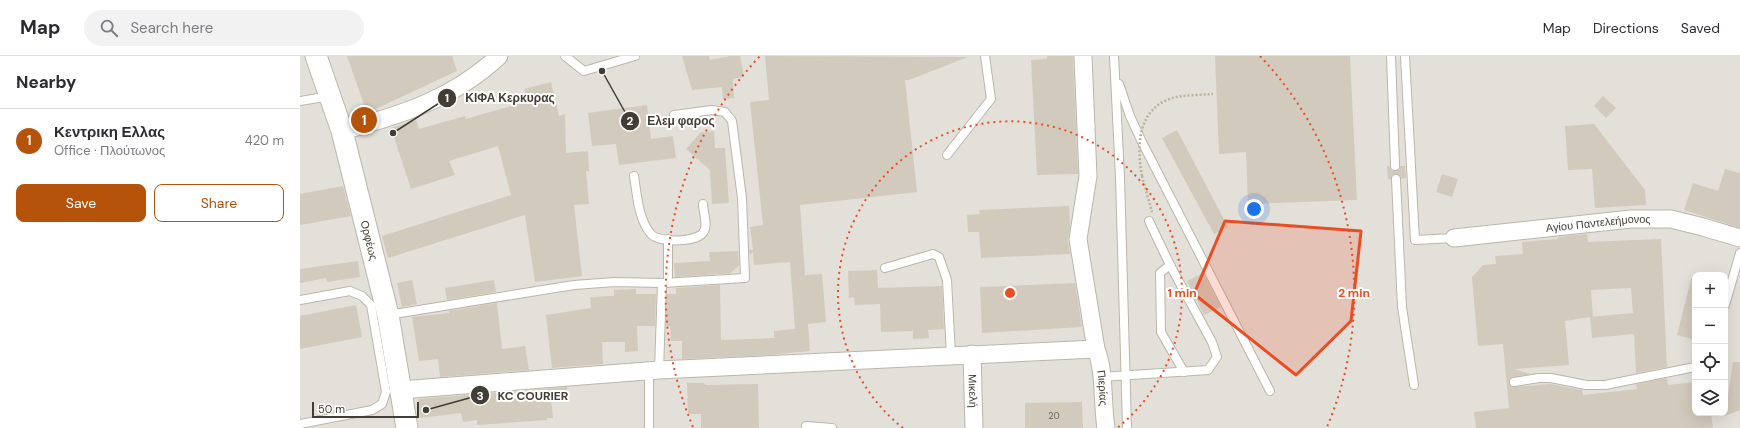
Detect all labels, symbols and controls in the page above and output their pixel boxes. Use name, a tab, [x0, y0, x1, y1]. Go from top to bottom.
search box	[84, 10, 364, 46]
text: Map	[20, 15, 60, 40]
icon: search	[98, 17, 120, 39]
text: Search here	[130, 18, 213, 38]
text: Map	[1543, 19, 1571, 37]
text: Directions	[1593, 19, 1659, 37]
text: Saved	[1681, 19, 1720, 37]
text: Nearby	[16, 71, 76, 93]
callout: ΚΙΦΑ Κερκυρας	[437, 86, 563, 110]
text: 1	[445, 90, 449, 106]
text: ΚΙΦΑ Κερκυρας	[465, 90, 555, 106]
pin: 1	[351, 105, 377, 135]
callout: Ελεμ φαρος	[620, 109, 723, 133]
text: 2	[627, 113, 634, 129]
text: Ελεμ φαρος	[647, 113, 715, 129]
text: Κεντρικη Ελλας	[54, 122, 165, 142]
text: 1	[27, 132, 31, 149]
text: 420 m	[245, 132, 284, 149]
text: Office · Πλούτωνος	[54, 142, 165, 159]
button: Save	[16, 184, 146, 222]
button: Share	[154, 184, 284, 222]
your location	[1244, 199, 1264, 219]
street label: Αγίου Παντελεήμονος	[1545, 212, 1651, 235]
street label: Ορφέως	[358, 219, 381, 262]
map controls	[1692, 272, 1728, 416]
button: +	[1692, 272, 1728, 308]
text: 1 min	[1167, 285, 1197, 301]
text: 2 min	[1338, 285, 1370, 301]
centre of rings	[1003, 286, 1017, 300]
button: −	[1692, 308, 1728, 344]
button: locate	[1692, 344, 1728, 380]
street label: Πιερίας	[1094, 369, 1111, 406]
street label: Μικελή	[966, 374, 980, 408]
button: layers	[1692, 380, 1728, 416]
callout: KC COURIER	[470, 383, 577, 407]
text: 3	[476, 388, 484, 404]
text: KC COURIER	[498, 388, 569, 404]
scale bar	[312, 400, 419, 419]
text: 50 m	[318, 402, 345, 416]
house number: 20	[1048, 410, 1060, 422]

